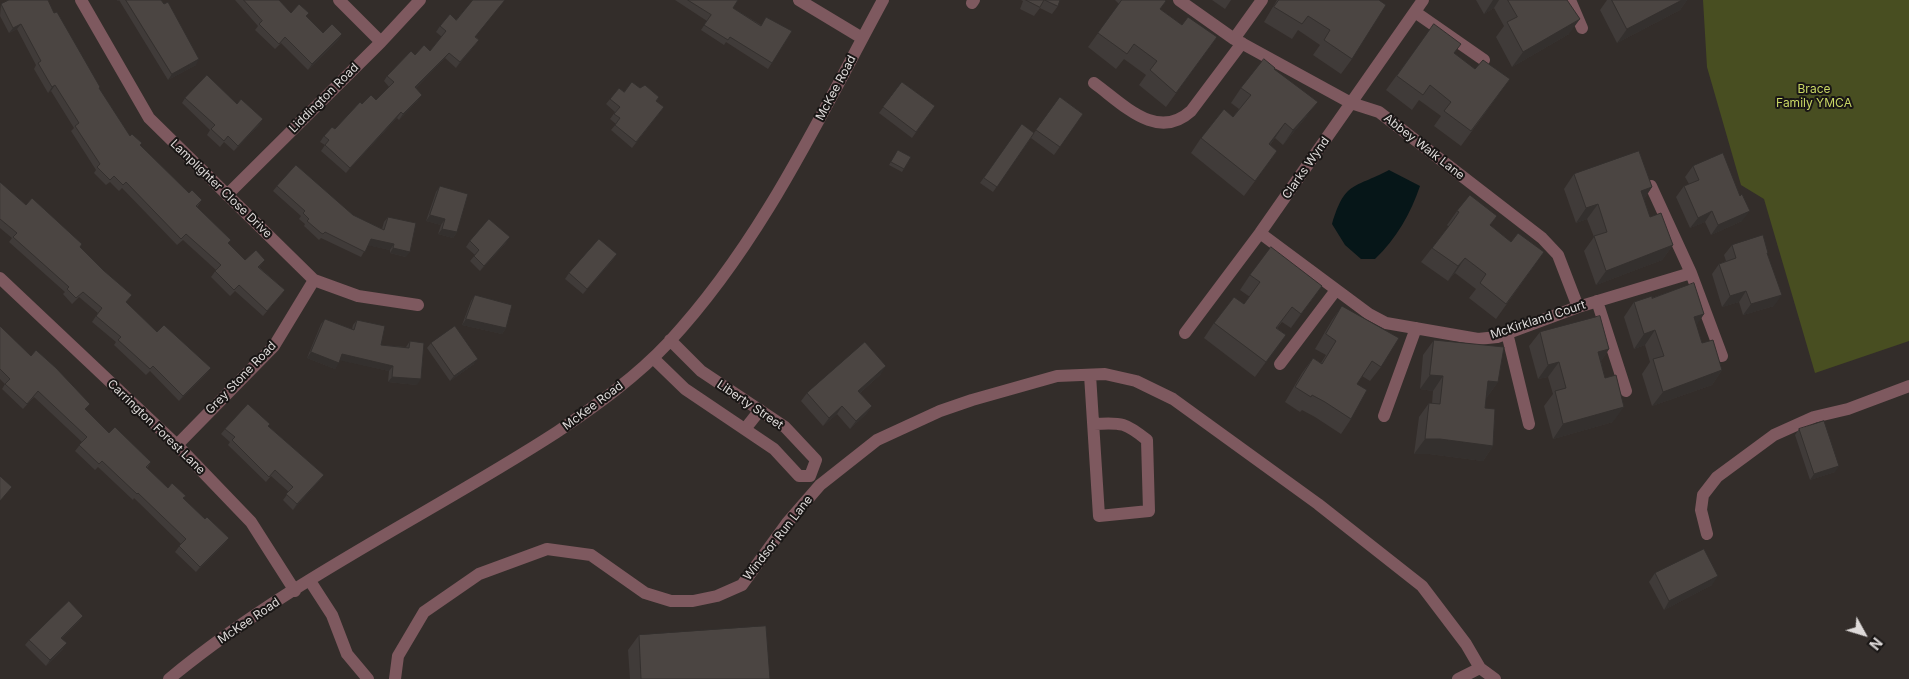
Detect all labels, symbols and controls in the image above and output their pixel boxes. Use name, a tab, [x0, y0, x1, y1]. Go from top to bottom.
street label: McKee Road	[813, 53, 859, 123]
street label: Liddington Road	[286, 60, 362, 136]
park label: Brace Family YMCA	[1776, 82, 1852, 110]
street label: Abbey Walk Lane	[1381, 111, 1467, 183]
street label: Clarks Wynd	[1279, 134, 1333, 202]
street label: Lamplighter Close Drive	[167, 137, 275, 241]
street label: McKirkland Court	[1489, 298, 1587, 342]
street label: Grey Stone Road	[203, 339, 279, 417]
street label: Carrington Forest Lane	[104, 377, 208, 477]
street label: Liberty Street	[714, 378, 786, 432]
street label: McKee Road	[560, 379, 626, 433]
street label: Windsor Run Lane	[740, 493, 816, 583]
street label: McKee Road	[215, 595, 283, 647]
north arrow	[1839, 609, 1889, 659]
text: N	[1866, 634, 1886, 653]

